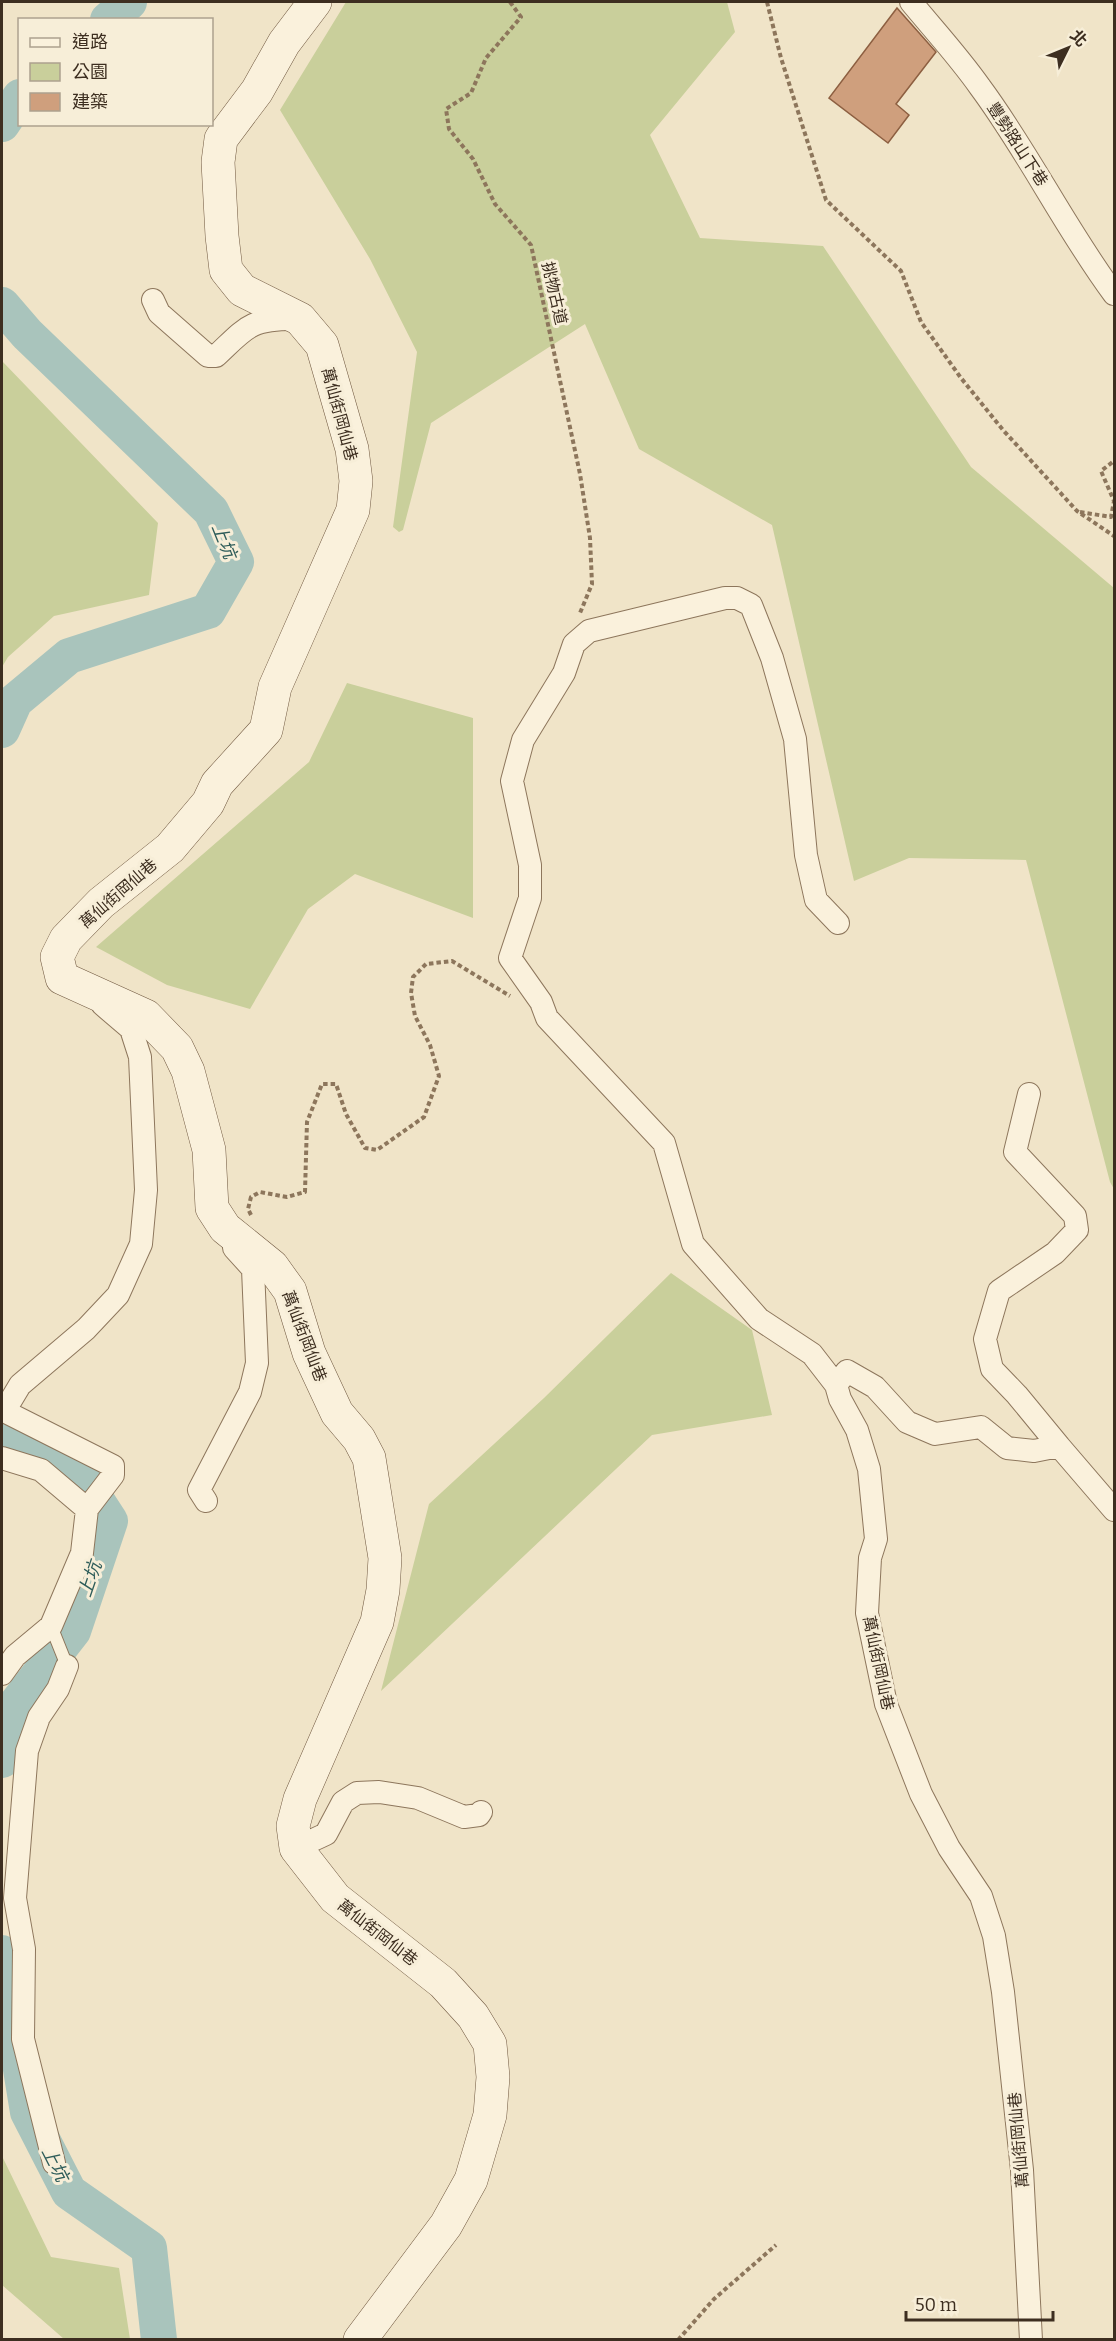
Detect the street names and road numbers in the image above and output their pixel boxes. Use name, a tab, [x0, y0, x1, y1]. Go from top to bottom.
street label: 豐勢路山下巷	[983, 99, 1052, 190]
street label: 挑物古道	[538, 260, 571, 326]
street label: 萬仙街岡仙巷	[318, 365, 361, 463]
street label: 萬仙街岡仙巷	[76, 855, 161, 932]
street label: 萬仙街岡仙巷	[278, 1288, 331, 1384]
street label: 萬仙街岡仙巷	[859, 1614, 898, 1712]
street label: 萬仙街岡仙巷	[334, 1895, 421, 1969]
street label: 萬仙街岡仙巷	[1005, 2091, 1032, 2189]

